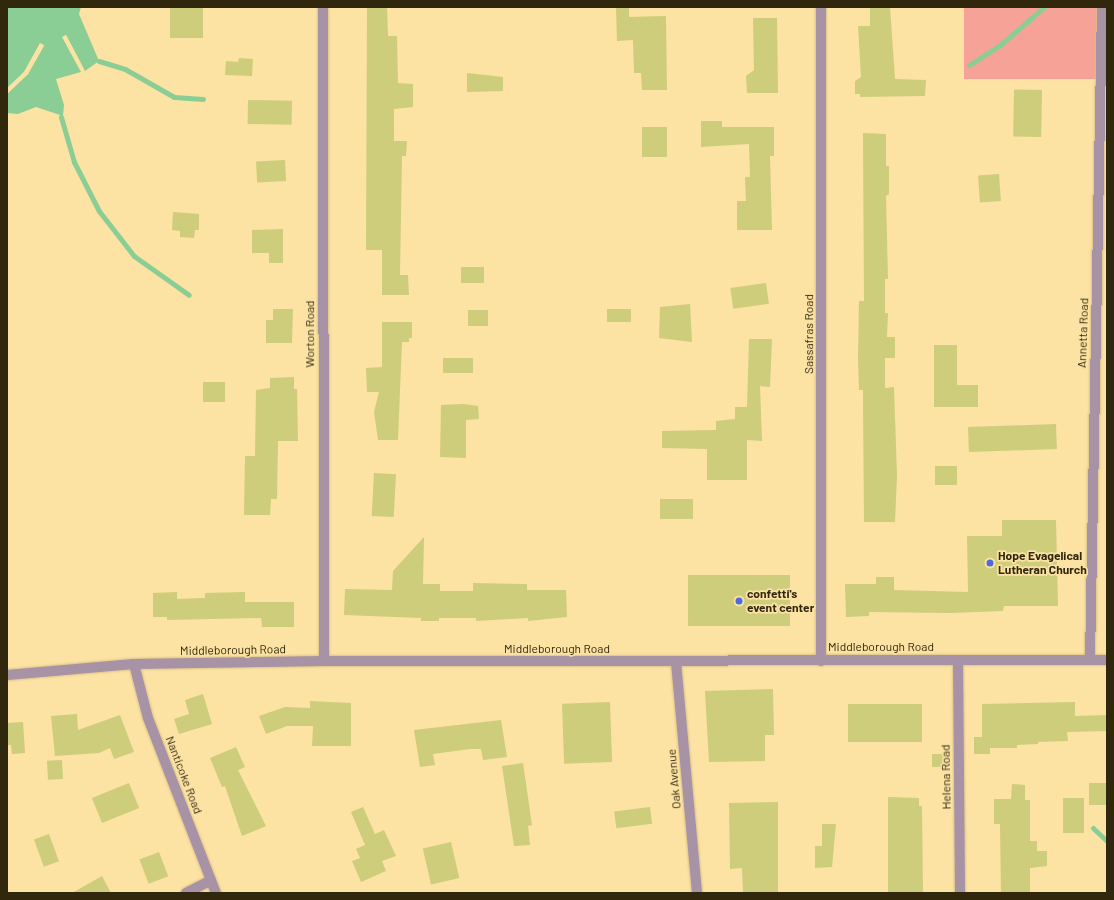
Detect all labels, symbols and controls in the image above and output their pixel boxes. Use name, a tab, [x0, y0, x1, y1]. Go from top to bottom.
street label: Sassafras Road	[802, 294, 816, 374]
street label: Annetta Road	[1075, 298, 1091, 368]
street label: Worton Road	[303, 300, 317, 368]
place label: Hope Evagelical Lutheran Church	[998, 549, 1087, 577]
marker: Hope Evagelical Lutheran Church	[985, 558, 995, 568]
place label: confetti's event center	[747, 587, 814, 615]
marker: confetti's event center	[734, 596, 744, 606]
street label: Middleborough Road	[828, 640, 934, 654]
street label: Middleborough Road	[180, 642, 286, 658]
street label: Middleborough Road	[504, 642, 610, 656]
street label: Nanticoke Road	[163, 734, 205, 816]
street label: Helena Road	[938, 744, 954, 810]
street label: Oak Avenue	[664, 748, 684, 810]

